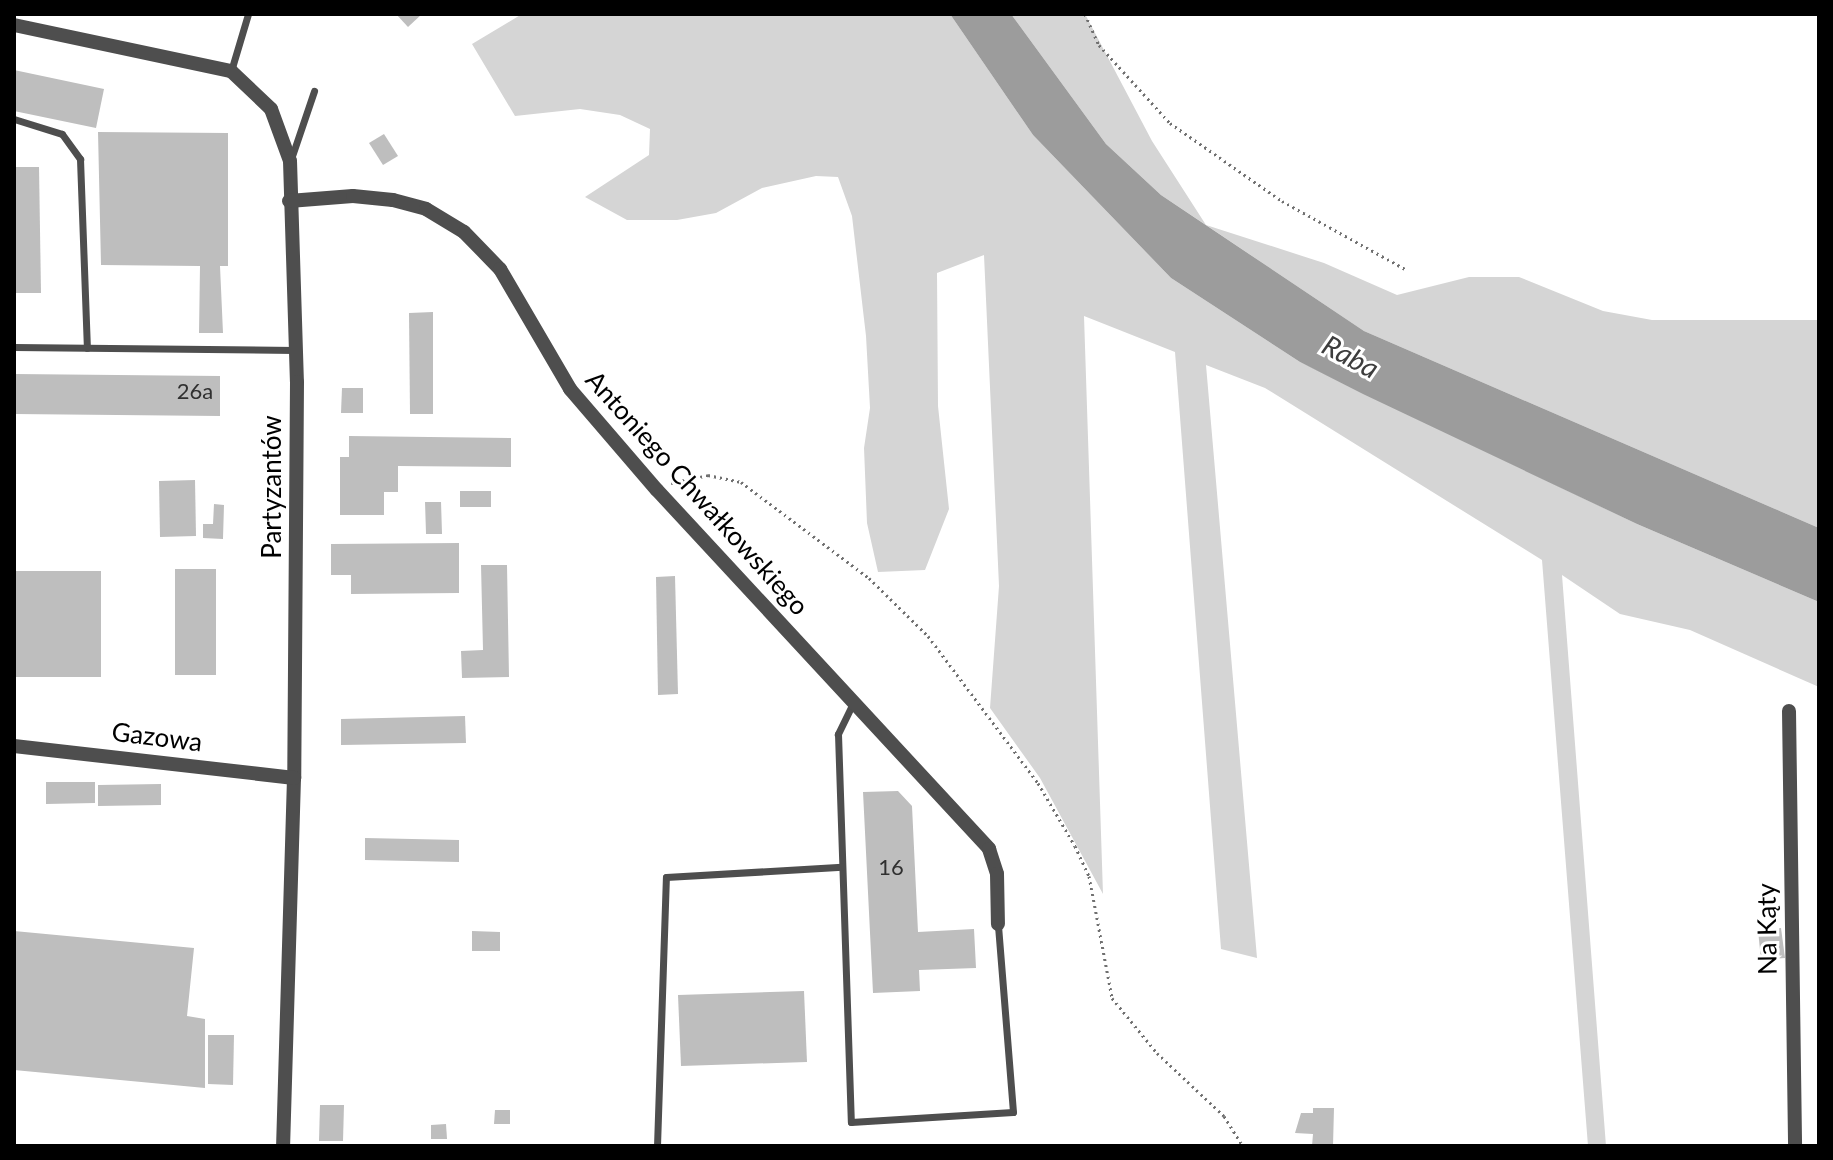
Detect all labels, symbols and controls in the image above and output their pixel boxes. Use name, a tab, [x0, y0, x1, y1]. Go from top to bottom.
water label: Raba	[1317, 327, 1385, 385]
street label: Antoniego Chwałkowskiego	[579, 364, 815, 622]
house number: 26a	[177, 378, 213, 404]
street label: Partyzantów	[256, 415, 288, 559]
street label: Gazowa	[110, 716, 204, 758]
house number: 16	[878, 854, 904, 880]
street label: Na Kąty	[1751, 883, 1783, 975]

